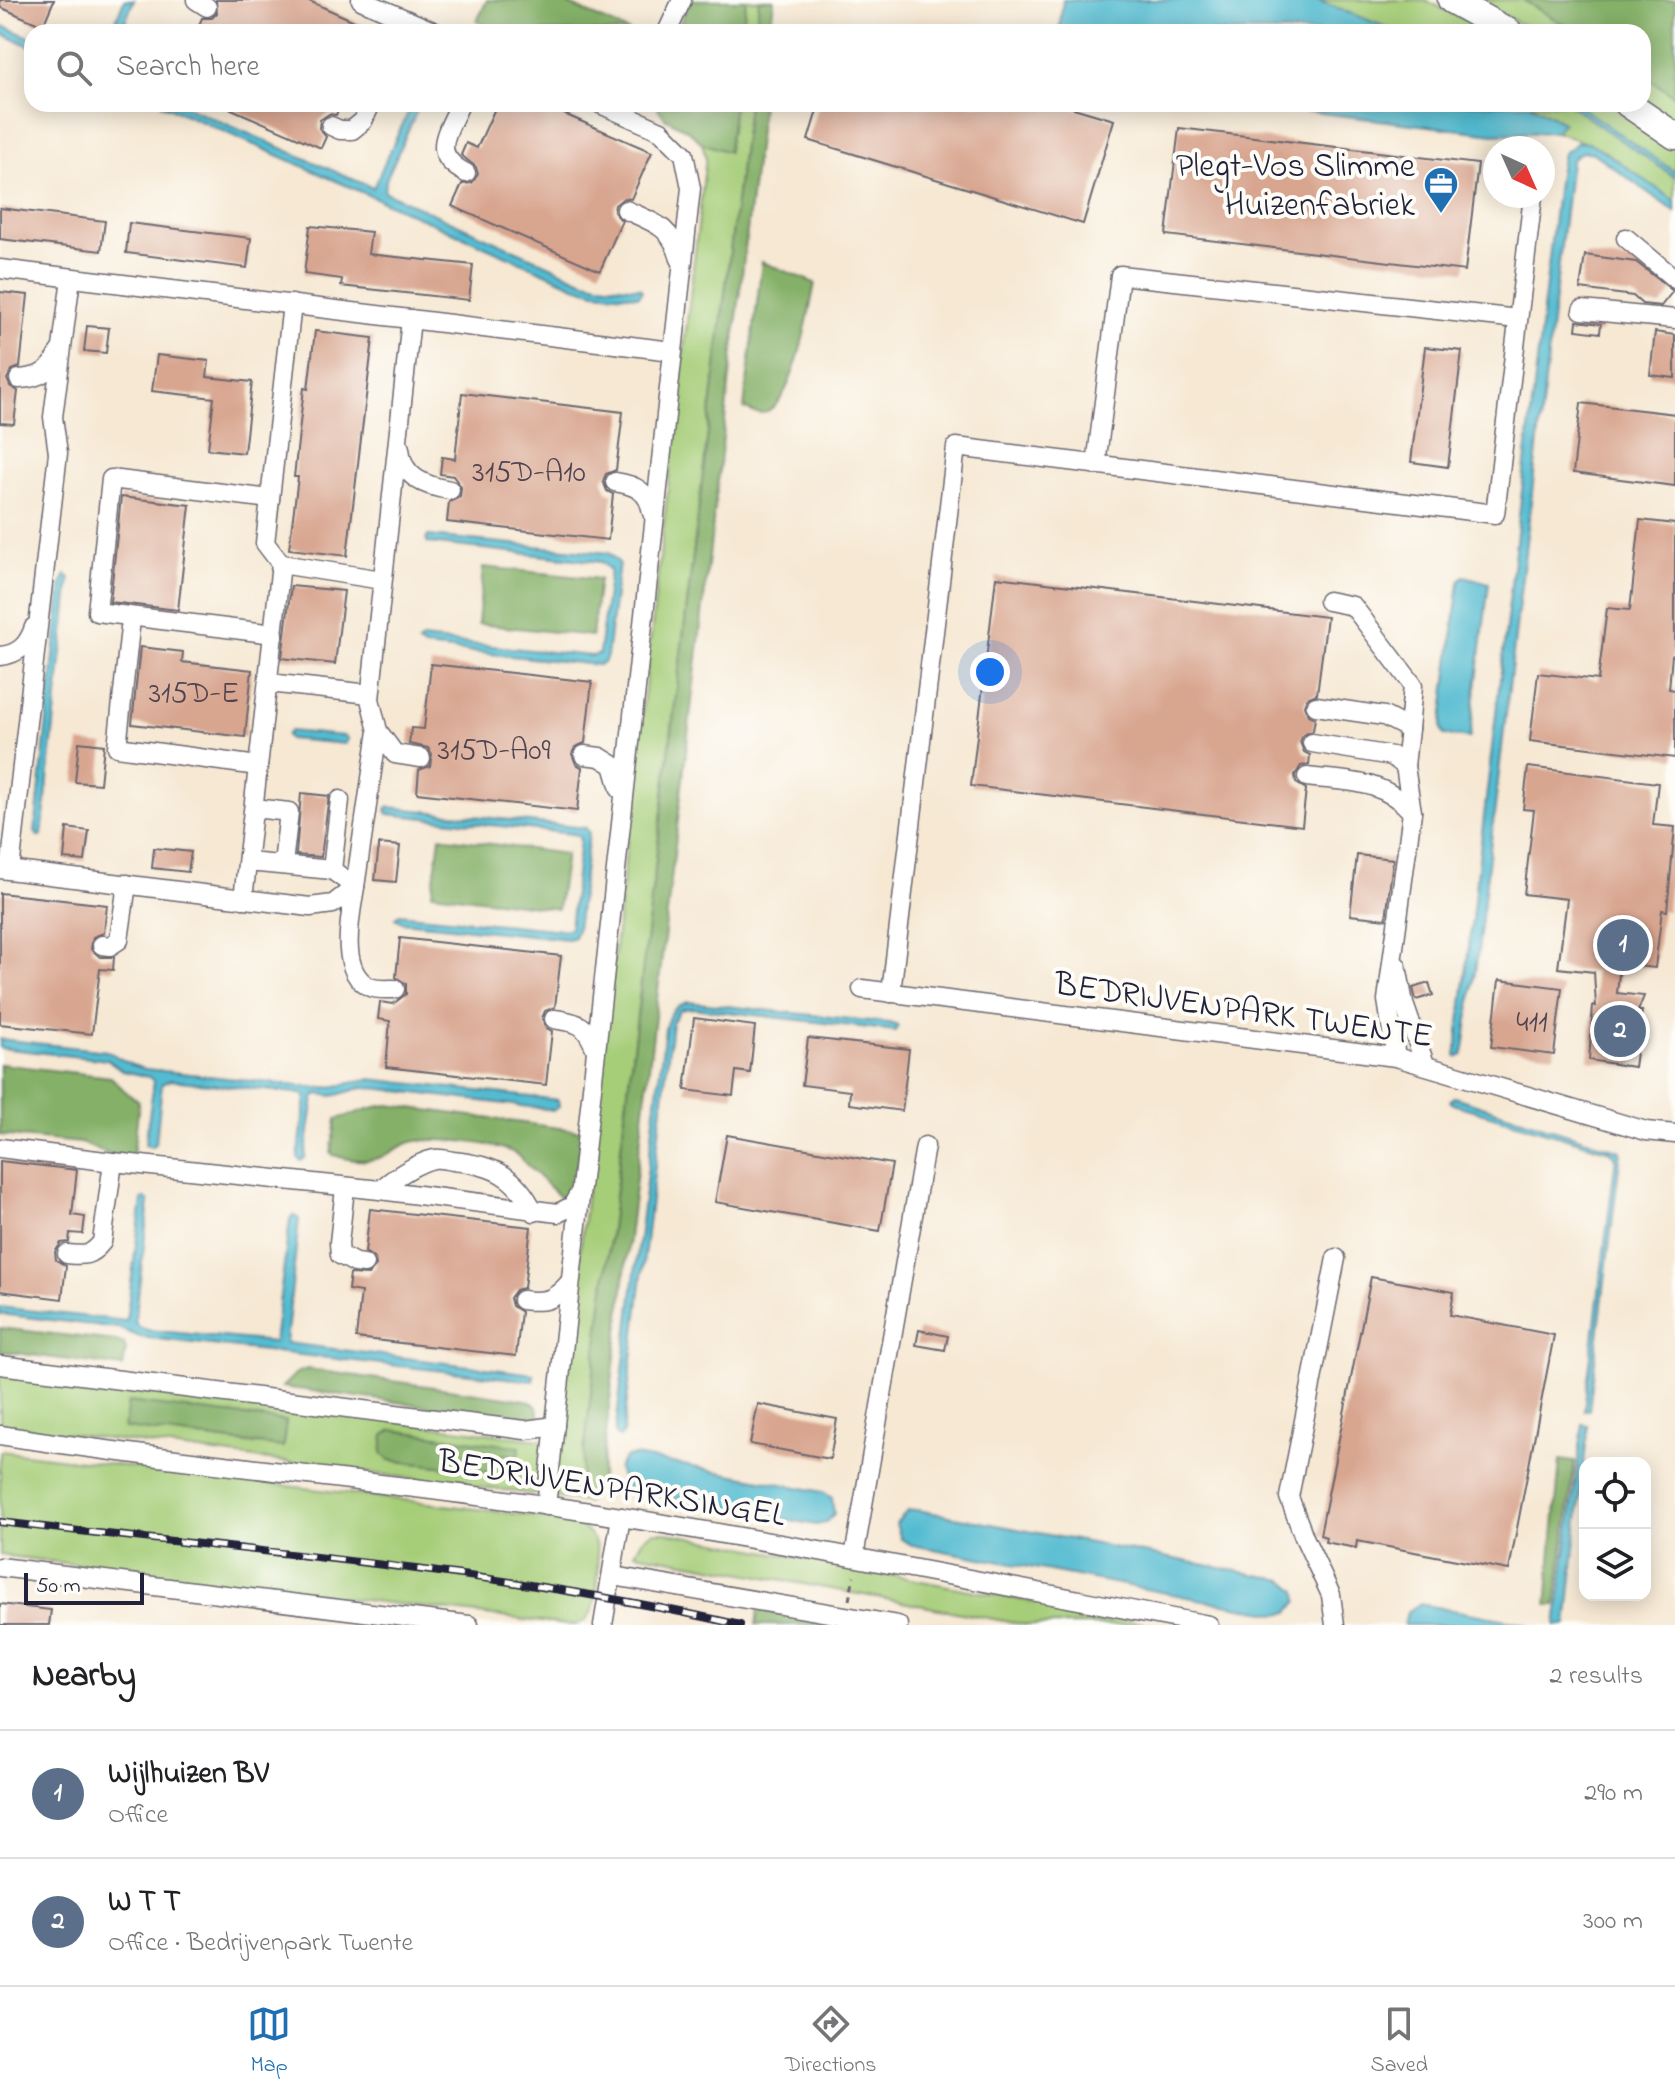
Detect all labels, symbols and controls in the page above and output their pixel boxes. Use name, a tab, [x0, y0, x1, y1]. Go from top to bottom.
search box	[24, 24, 1651, 112]
icon: search	[52, 46, 96, 90]
text: Search here	[116, 46, 260, 90]
north arrow	[1483, 136, 1555, 208]
place label: Plegt-Vos Slimme Huizenfabriek	[1176, 143, 1416, 232]
office icon: Plegt-Vos Slimme Huizenfabriek	[1422, 165, 1460, 215]
house number: 315D-A10	[472, 452, 586, 496]
your location	[970, 652, 1010, 692]
house number: 315D-E	[149, 673, 239, 717]
house number: 315D-A09	[438, 730, 550, 774]
pin: 1	[1597, 915, 1649, 975]
street label: BEDRIJVENPARK TWENTE	[1050, 961, 1436, 1063]
pin: 2	[1594, 1001, 1646, 1061]
house number: 411	[1516, 1002, 1548, 1046]
street label: BEDRIJVENPARKSINGEL	[433, 1438, 789, 1542]
map controls	[1579, 1457, 1651, 1601]
button: locate	[1579, 1457, 1651, 1529]
button: layers	[1579, 1529, 1651, 1601]
scale bar	[24, 1569, 144, 1605]
text: 50 m	[36, 1571, 81, 1603]
text: Nearby	[32, 1652, 136, 1702]
text: 2 results	[1550, 1658, 1643, 1696]
text: Wijlhuizen BV	[108, 1753, 269, 1797]
text: 1	[54, 1775, 62, 1813]
text: 290 m	[1584, 1775, 1643, 1813]
text: Office	[108, 1797, 168, 1835]
text: W T T	[108, 1881, 181, 1925]
text: 2	[52, 1903, 64, 1941]
text: 300 m	[1583, 1903, 1643, 1941]
text: Office · Bedrijvenpark Twente	[108, 1925, 413, 1963]
tab: Map	[247, 2002, 291, 2082]
tab: Directions	[785, 2002, 876, 2082]
tab: Saved	[1371, 2002, 1428, 2082]

